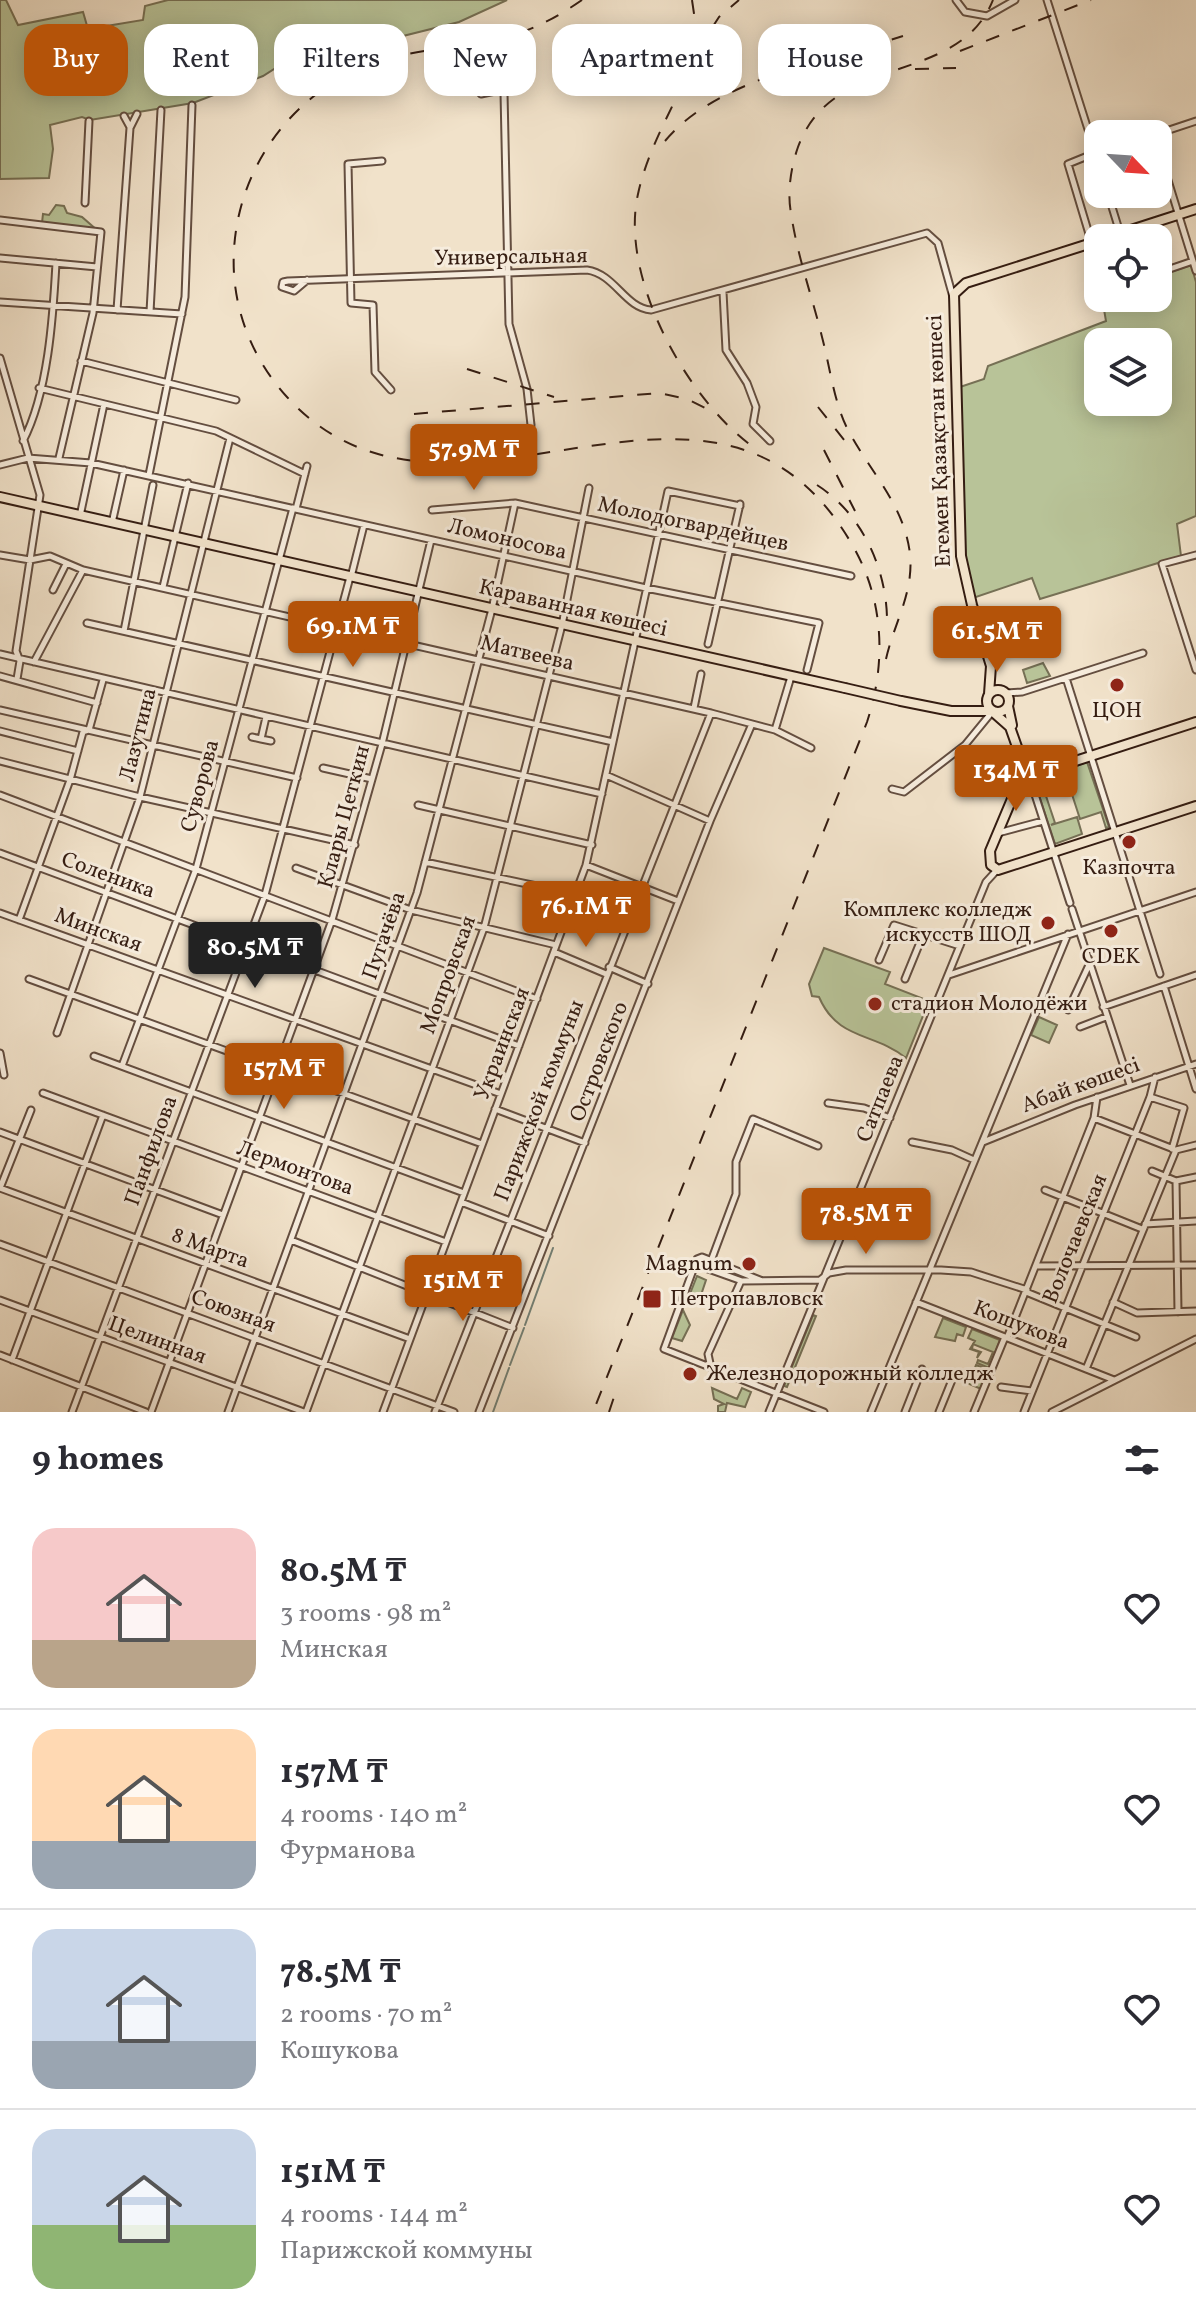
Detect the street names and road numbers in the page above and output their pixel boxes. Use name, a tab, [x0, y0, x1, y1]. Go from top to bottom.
street label: Универсальная	[434, 241, 588, 275]
street label: Егемен Қазақстан көшесі	[920, 314, 960, 568]
street label: Молодогвардейцев	[595, 490, 791, 560]
street label: Ломоносова	[444, 511, 570, 569]
street label: Караванная көшесі	[476, 572, 670, 646]
street label: Матвеева	[477, 628, 577, 680]
street label: Лазутина	[112, 685, 166, 785]
street label: Суворова	[174, 736, 228, 836]
street label: Клары Цеткин	[311, 742, 379, 892]
street label: Соленика	[57, 845, 159, 907]
street label: Пугачёва	[355, 888, 415, 984]
street label: Минская	[50, 901, 146, 961]
street label: Мопровская	[413, 911, 485, 1039]
street label: Украинская	[467, 983, 539, 1105]
street label: Парижской коммуны	[487, 996, 593, 1206]
street label: Островского	[563, 997, 637, 1127]
street label: Абай көшесі	[1017, 1050, 1145, 1122]
street label: Сатпаева	[849, 1051, 913, 1147]
street label: Панфилова	[118, 1091, 186, 1210]
street label: Лермонтова	[232, 1133, 358, 1205]
street label: Волочаевская	[1036, 1169, 1116, 1309]
street label: 8 Марта	[167, 1221, 253, 1277]
street label: Союзная	[186, 1282, 280, 1342]
street label: Кошукова	[968, 1293, 1074, 1359]
street label: Целинная	[104, 1309, 210, 1373]

